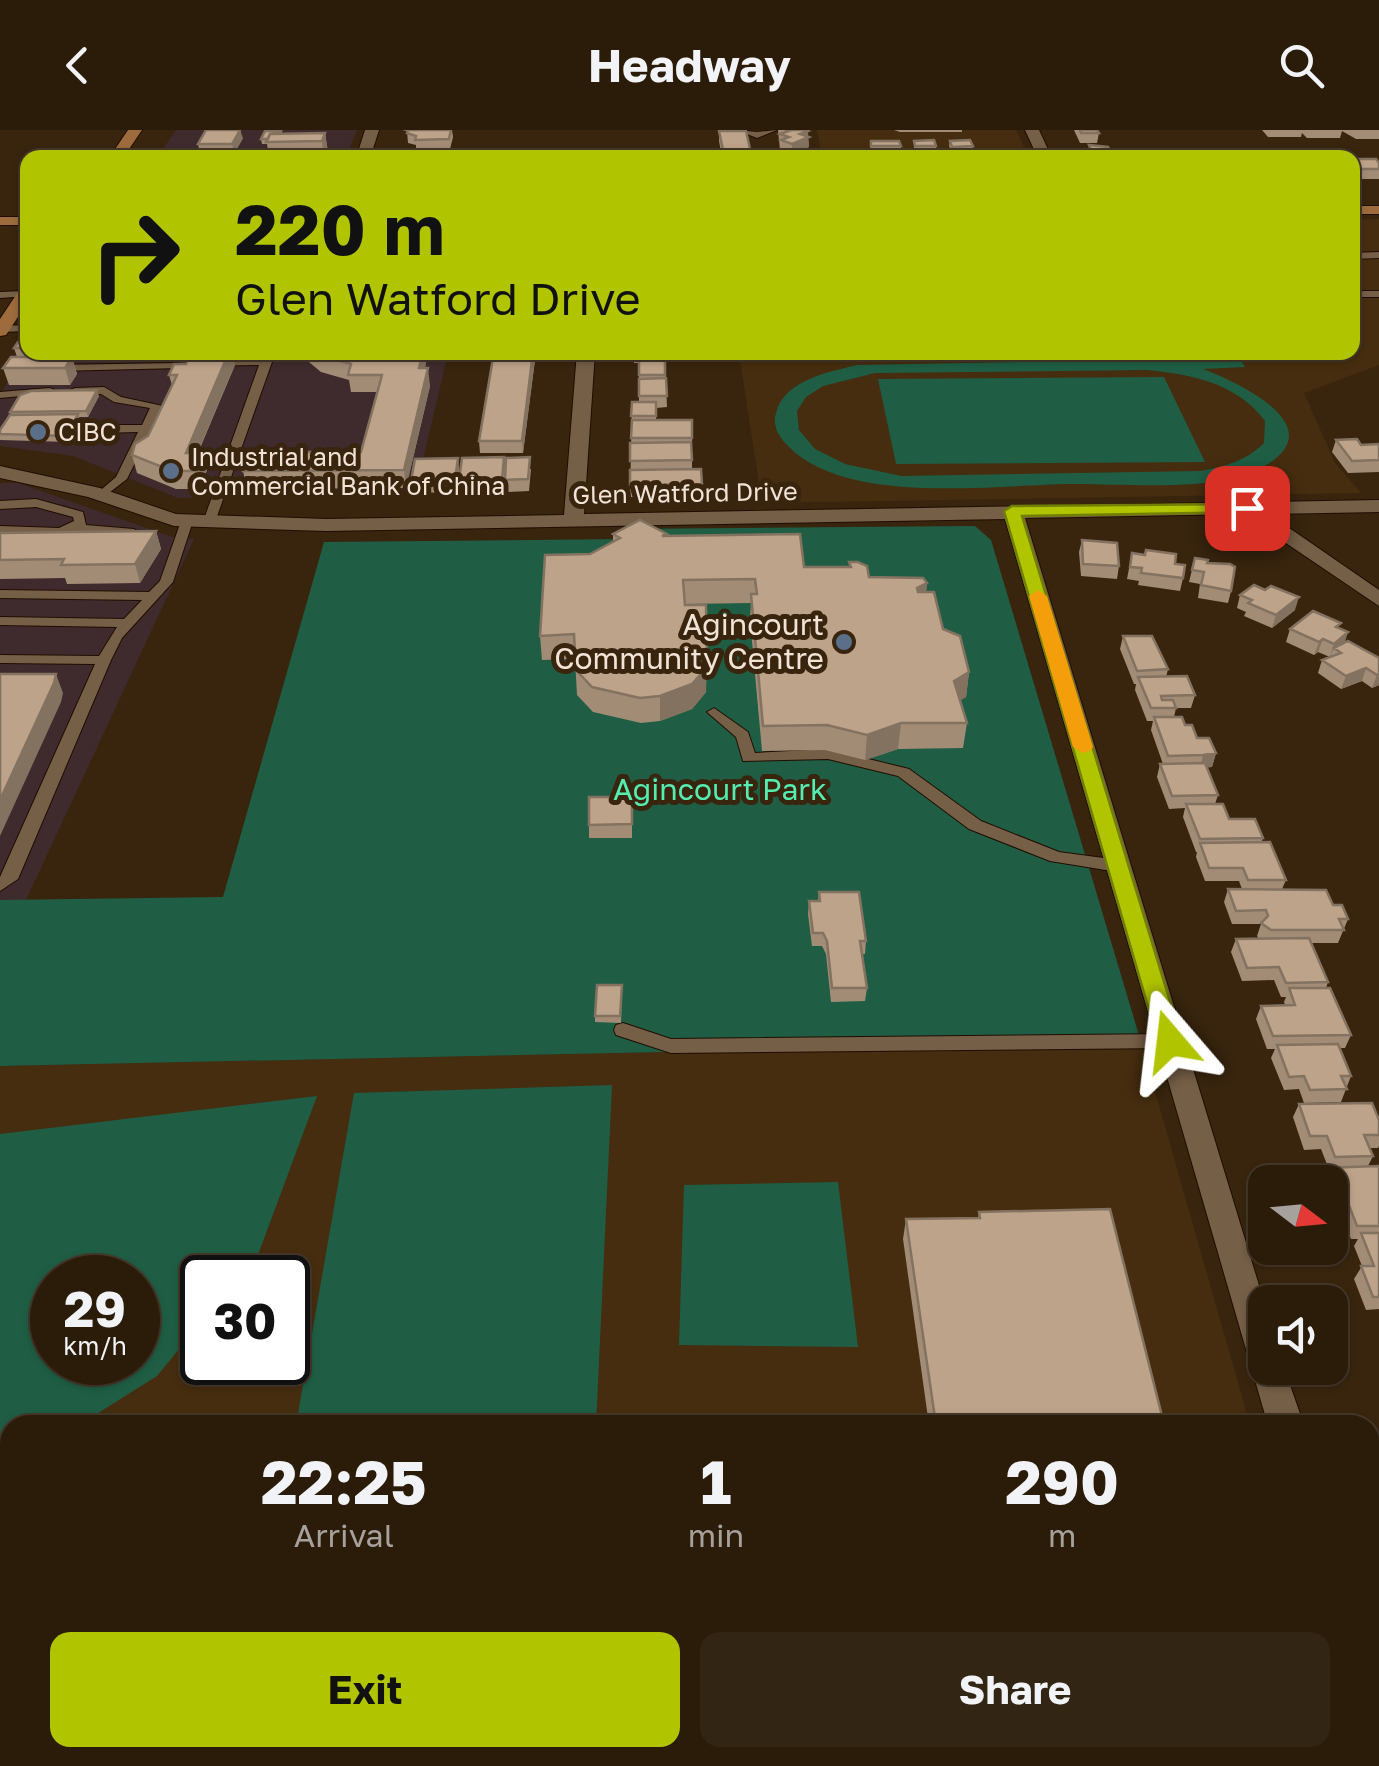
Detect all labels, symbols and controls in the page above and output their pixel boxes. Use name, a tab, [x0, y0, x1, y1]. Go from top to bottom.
icon: back	[50, 38, 105, 93]
text: Headway	[588, 38, 791, 92]
icon: search	[1274, 38, 1329, 93]
text: 220 m	[235, 186, 445, 270]
icon: right	[70, 190, 200, 320]
text: Glen Watford Drive	[235, 271, 641, 325]
place label: CIBC	[58, 416, 116, 447]
marker: CIBC	[27, 421, 49, 443]
place label: Industrial and Commercial Bank of China	[191, 441, 505, 501]
marker: Industrial and Commercial Bank of China	[160, 460, 182, 482]
pin	[1205, 466, 1290, 551]
street label: Glen Watford Drive	[572, 475, 798, 510]
icon: arrive	[1220, 481, 1275, 536]
place label: Agincourt Community Centre	[554, 606, 824, 676]
marker: Agincourt Community Centre	[833, 631, 855, 653]
park label: Agincourt Park	[613, 771, 827, 807]
position arrow	[1118, 989, 1222, 1093]
north arrow	[1248, 1165, 1348, 1265]
map controls	[1248, 1165, 1348, 1385]
speed limit sign: 30	[180, 1255, 310, 1385]
text: 29	[64, 1278, 126, 1338]
button: sound	[1248, 1285, 1348, 1385]
text: km/h	[63, 1330, 127, 1361]
text: 22:25	[261, 1445, 427, 1517]
text: 1	[700, 1445, 731, 1517]
text: 290	[1005, 1445, 1119, 1517]
text: Arrival	[294, 1516, 394, 1554]
text: min	[688, 1516, 744, 1554]
text: m	[1048, 1516, 1076, 1554]
button: Exit	[50, 1632, 680, 1747]
button: Share	[700, 1632, 1330, 1747]

